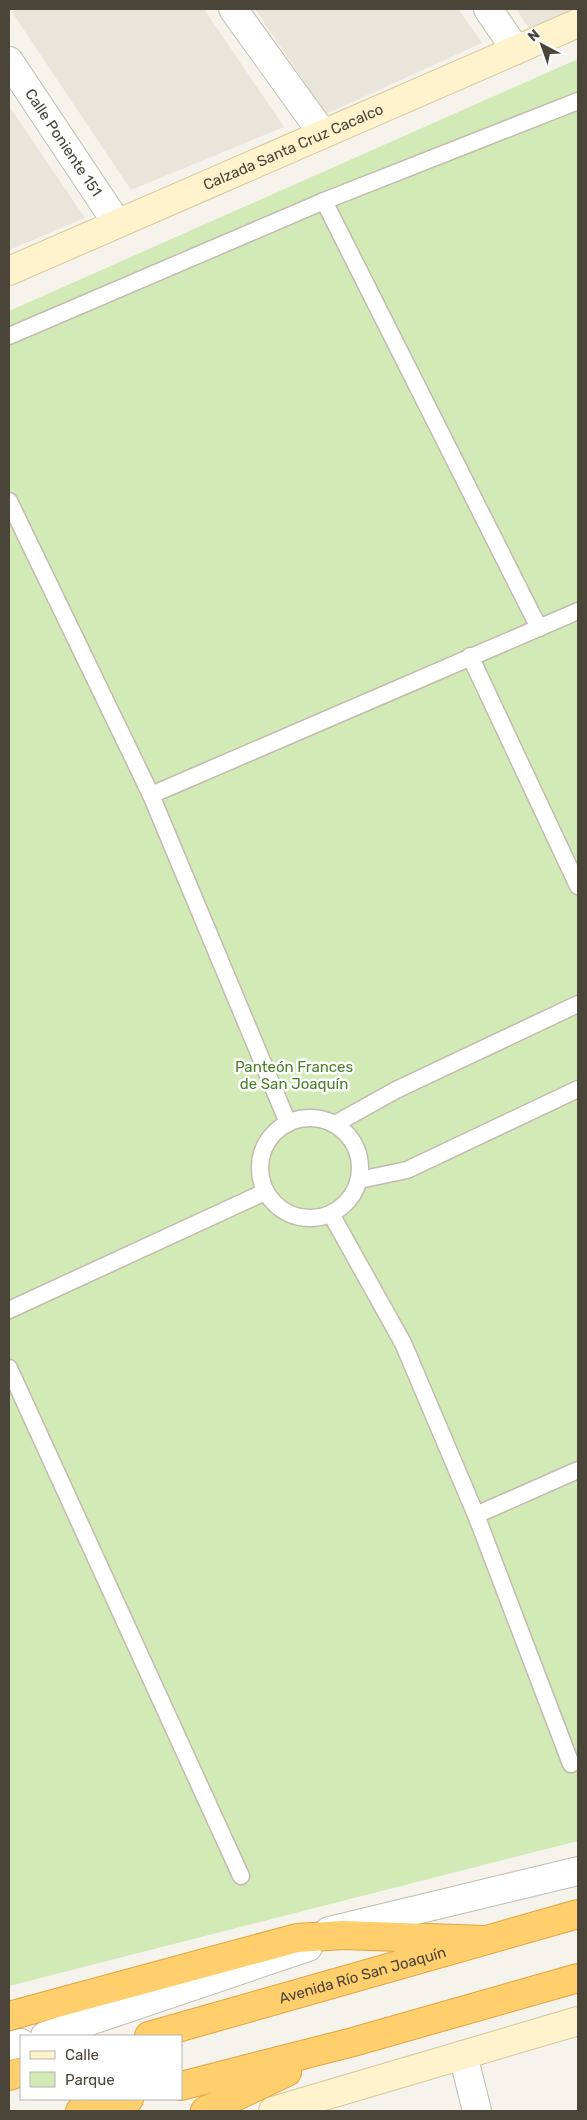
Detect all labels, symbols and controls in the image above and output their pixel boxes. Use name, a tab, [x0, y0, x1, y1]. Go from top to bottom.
north arrow	[517, 20, 567, 70]
text: N	[524, 26, 543, 45]
street label: Calle Poniente 151	[21, 85, 106, 200]
street label: Calzada Santa Cruz Cacalco	[200, 100, 386, 194]
park label: Panteón Frances de San Joaquín	[235, 1058, 353, 1093]
street label: Avenida Río San Joaquín	[277, 1943, 448, 2008]
legend	[20, 2035, 182, 2100]
text: Calle	[65, 2046, 99, 2064]
text: Parque	[65, 2071, 115, 2089]

